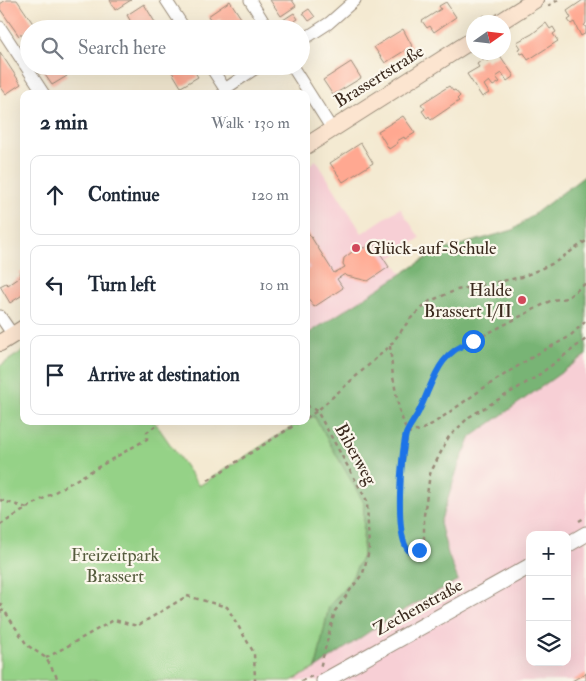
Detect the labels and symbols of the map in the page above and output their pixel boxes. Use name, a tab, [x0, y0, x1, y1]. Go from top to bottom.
north arrow	[466, 15, 511, 60]
street label: Brassertstraße	[330, 40, 429, 113]
place label: Glück-auf-Schule	[366, 237, 497, 260]
marker: Glück-auf-Schule	[350, 242, 362, 254]
place label: Halde Brassert I/II	[424, 279, 512, 323]
marker: Halde Brassert I/II	[516, 294, 528, 306]
route start	[462, 330, 485, 353]
street label: Biberweg	[329, 419, 382, 490]
route end	[408, 539, 431, 562]
park label: Freizeitpark Brassert	[71, 544, 160, 588]
street label: Zechenstraße	[370, 573, 467, 641]

